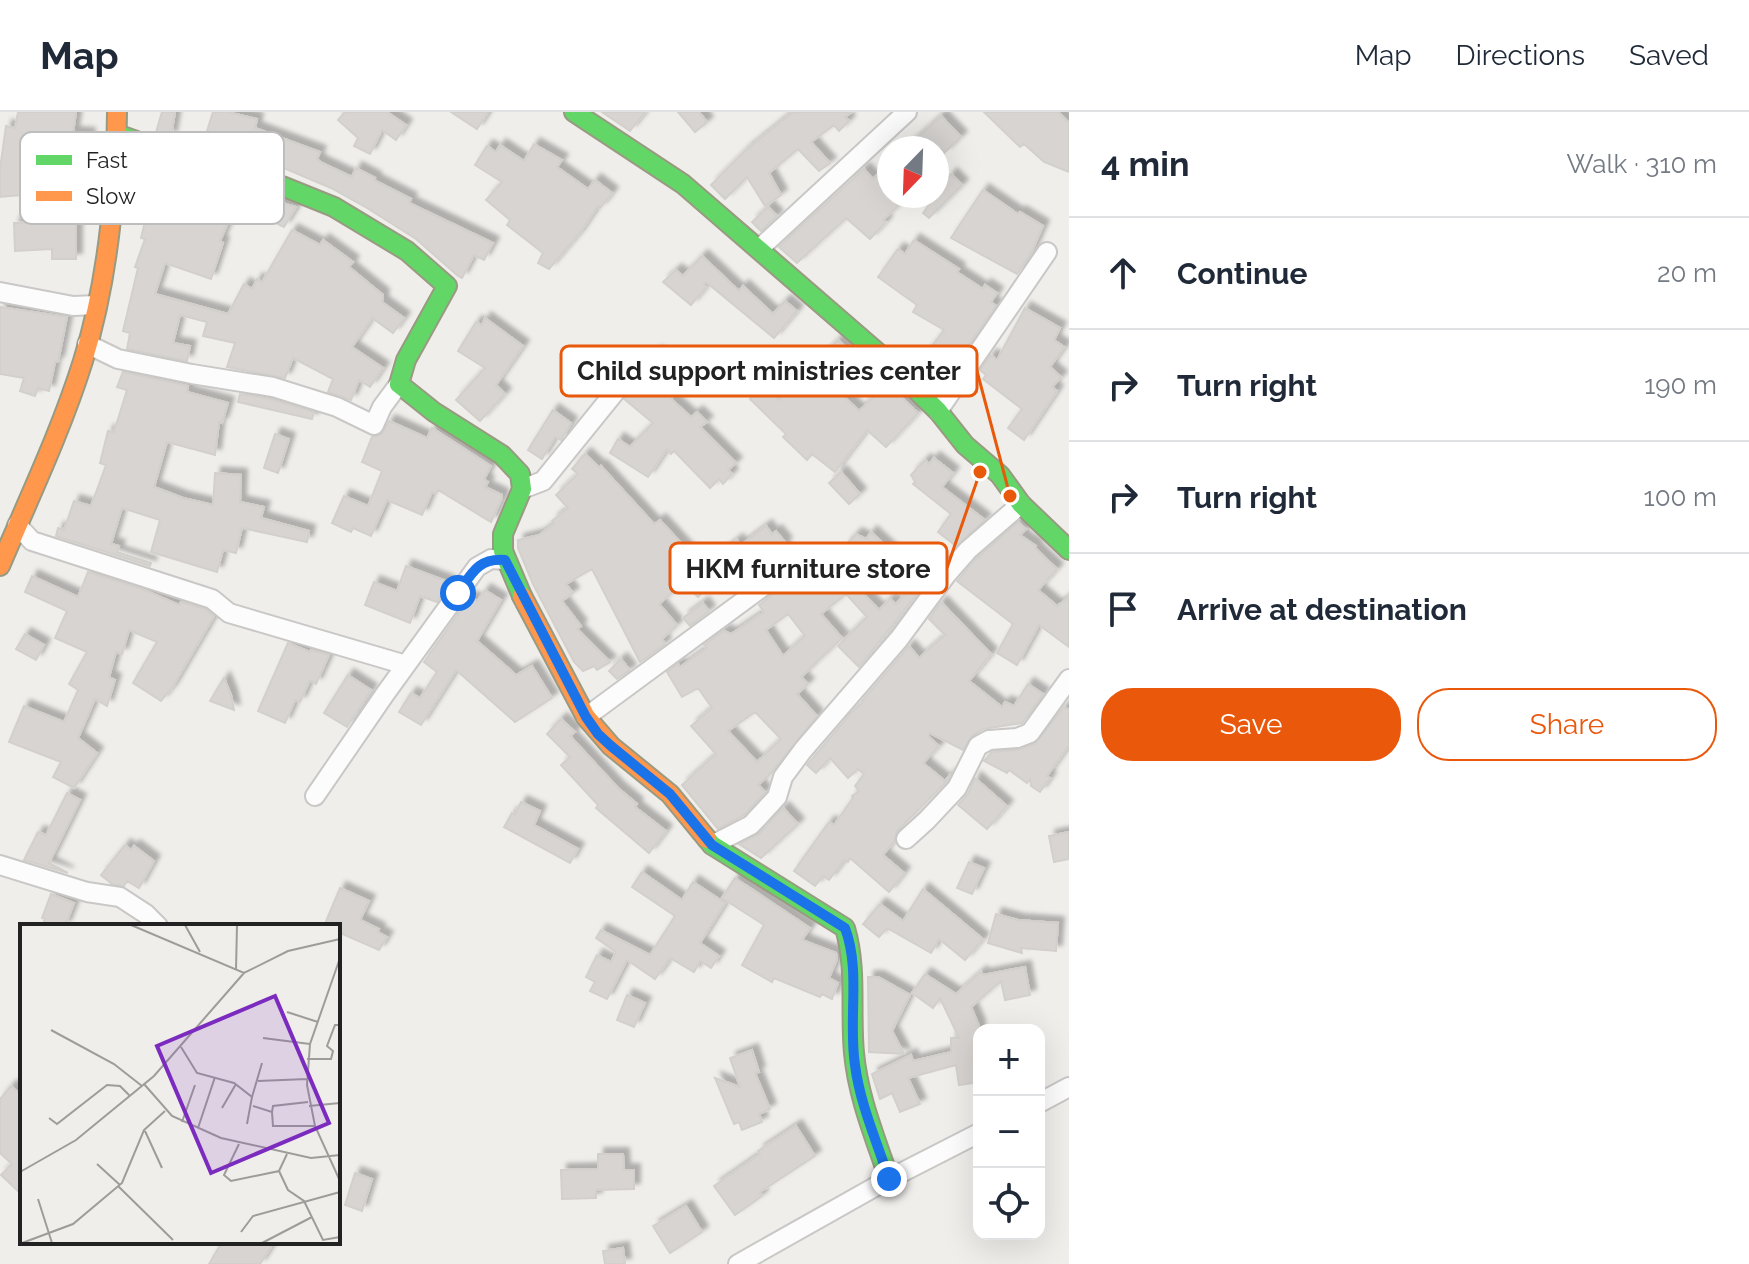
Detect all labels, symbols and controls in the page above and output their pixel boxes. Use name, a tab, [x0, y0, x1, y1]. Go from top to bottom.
text: Map	[40, 33, 119, 78]
text: Map	[1355, 39, 1412, 72]
text: Directions	[1456, 39, 1585, 72]
text: Saved	[1629, 39, 1709, 72]
legend	[20, 132, 284, 224]
north arrow	[877, 136, 949, 208]
text: 4 min	[1101, 144, 1189, 184]
text: Fast	[86, 147, 128, 173]
text: Walk · 310 m	[1567, 149, 1717, 179]
text: Slow	[86, 183, 136, 209]
icon: ahead	[1101, 251, 1145, 295]
text: Continue	[1177, 256, 1308, 291]
text: 20 m	[1657, 258, 1717, 288]
callout: Child support ministries center	[561, 346, 977, 396]
text: Child support ministries center	[577, 356, 961, 386]
icon: right	[1101, 363, 1145, 407]
text: Turn right	[1177, 368, 1317, 403]
text: 190 m	[1644, 370, 1717, 400]
icon: right	[1101, 475, 1145, 519]
text: Turn right	[1177, 480, 1317, 515]
text: 100 m	[1644, 482, 1717, 512]
callout: HKM furniture store	[670, 543, 947, 593]
text: HKM furniture store	[685, 554, 931, 584]
route start	[440, 575, 476, 611]
icon: arrive	[1101, 587, 1145, 631]
text: Arrive at destination	[1177, 592, 1467, 627]
button: Save	[1101, 688, 1401, 761]
button: Share	[1417, 688, 1717, 761]
inset map	[20, 924, 340, 1244]
map controls	[973, 1024, 1045, 1240]
button: +	[973, 1024, 1045, 1096]
button: −	[973, 1096, 1045, 1168]
route end	[871, 1161, 907, 1197]
button: locate	[973, 1168, 1045, 1240]

